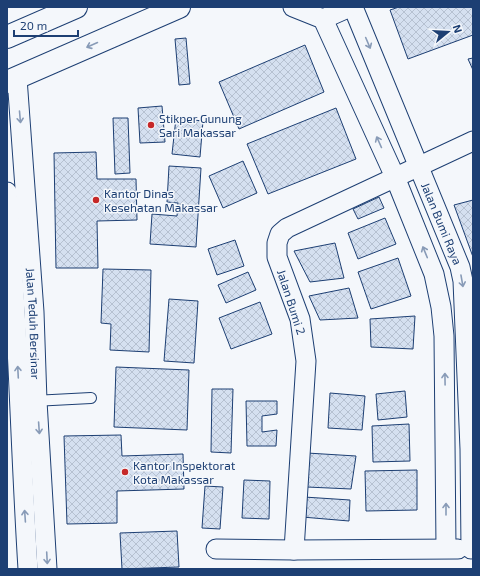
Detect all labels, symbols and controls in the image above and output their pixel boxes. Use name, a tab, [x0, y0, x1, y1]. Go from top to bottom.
scale bar	[14, 12, 78, 38]
north arrow	[428, 12, 468, 52]
text: 20 m	[20, 18, 47, 32]
text: N	[451, 23, 465, 35]
one-way arrow	[364, 37, 372, 49]
one-way arrow	[86, 42, 98, 49]
one-way arrow	[16, 110, 24, 123]
place label: Stikper Gunung Sari Makassar	[159, 111, 242, 139]
marker: Stikper Gunung Sari Makassar	[146, 120, 156, 130]
one-way arrow	[375, 136, 382, 148]
street label: Jalan Bumi Raya	[419, 180, 465, 267]
place label: Kantor Dinas Kesehatan Makassar	[104, 186, 218, 214]
marker: Kantor Dinas Kesehatan Makassar	[91, 195, 101, 205]
one-way arrow	[421, 246, 428, 258]
street label: Jalan Teduh Bersinar	[24, 267, 43, 380]
street label: Jalan Bumi 2	[275, 268, 309, 337]
one-way arrow	[458, 274, 466, 287]
one-way arrow	[14, 366, 22, 379]
one-way arrow	[441, 373, 449, 386]
one-way arrow	[35, 421, 42, 434]
place label: Kantor Inspektorat Kota Makassar	[133, 458, 236, 486]
marker: Kantor Inspektorat Kota Makassar	[120, 467, 130, 477]
one-way arrow	[442, 503, 450, 516]
one-way arrow	[21, 510, 28, 523]
one-way arrow	[43, 551, 50, 564]

